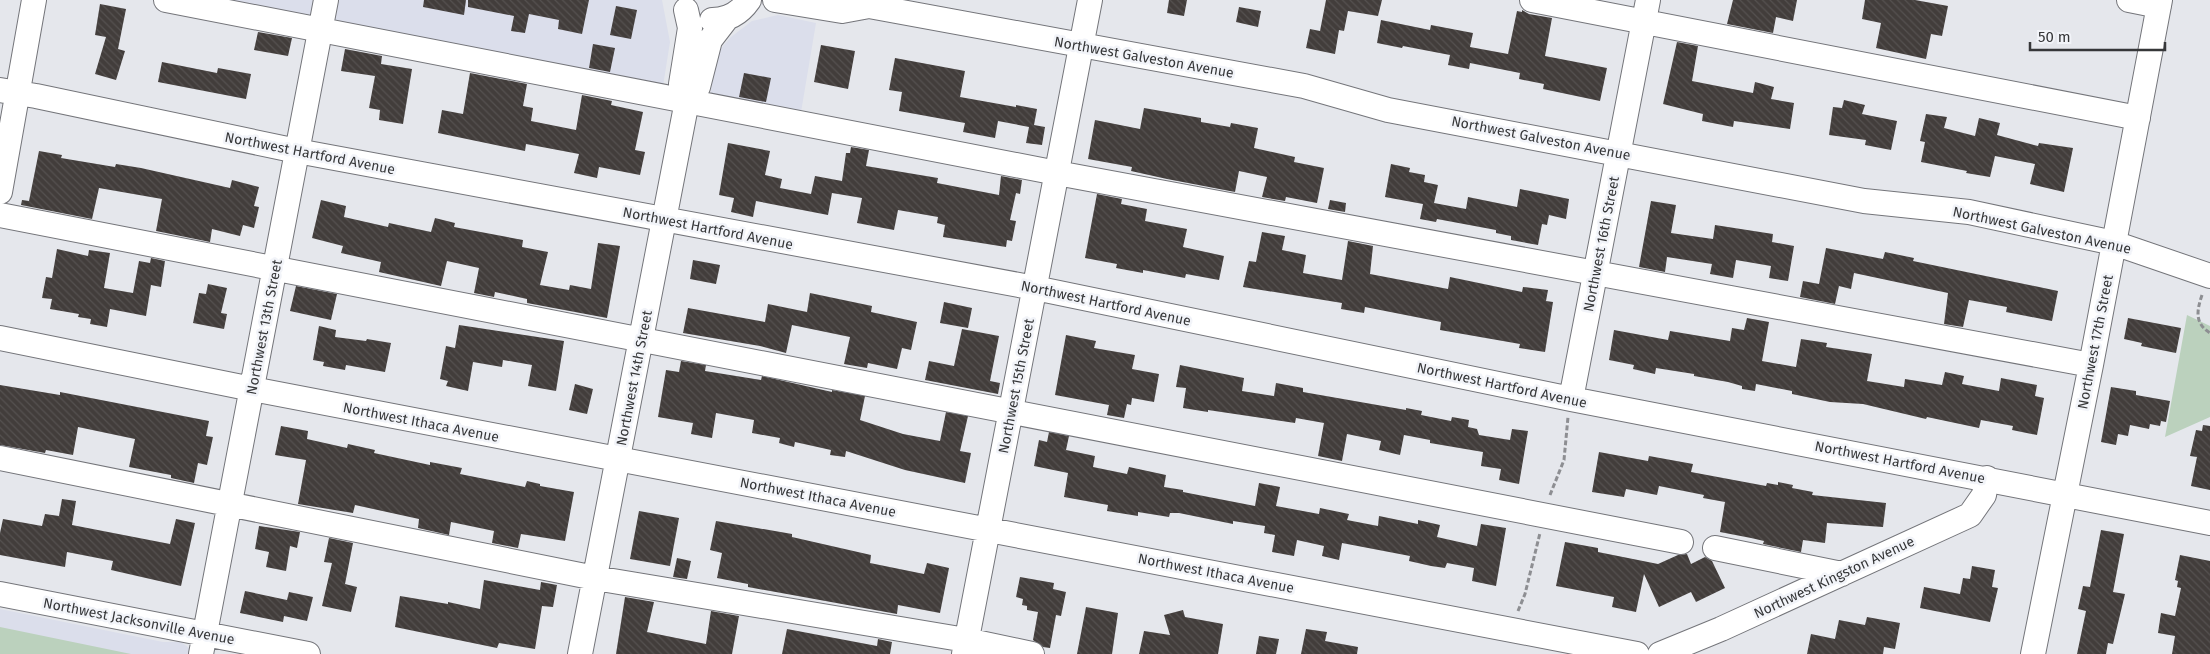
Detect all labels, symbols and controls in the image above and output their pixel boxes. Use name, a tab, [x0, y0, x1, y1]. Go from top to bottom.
scale bar	[2030, 20, 2165, 52]
text: 50 m	[2038, 28, 2071, 46]
street label: Northwest Galveston Avenue	[1053, 33, 1235, 82]
street label: Northwest Galveston Avenue	[1450, 113, 1632, 164]
street label: Northwest Hartford Avenue	[223, 129, 397, 178]
street label: Northwest 16th Street	[1580, 174, 1623, 313]
street label: Northwest Galveston Avenue	[1951, 203, 2133, 258]
street label: Northwest Hartford Avenue	[621, 204, 795, 253]
street label: Northwest 13th Street	[243, 257, 286, 396]
street label: Northwest 17th Street	[2074, 273, 2117, 411]
street label: Northwest Hartford Avenue	[1019, 277, 1192, 330]
street label: Northwest 14th Street	[613, 308, 656, 447]
street label: Northwest 15th Street	[995, 316, 1038, 455]
street label: Northwest Hartford Avenue	[1415, 359, 1588, 412]
street label: Northwest Ithaca Avenue	[341, 399, 500, 446]
street label: Northwest Hartford Avenue	[1813, 438, 1987, 487]
street label: Northwest Ithaca Avenue	[738, 474, 897, 521]
street label: Northwest Kingston Avenue	[1751, 533, 1917, 622]
street label: Northwest Ithaca Avenue	[1136, 550, 1295, 597]
street label: Northwest Jacksonville Avenue	[42, 595, 236, 648]

